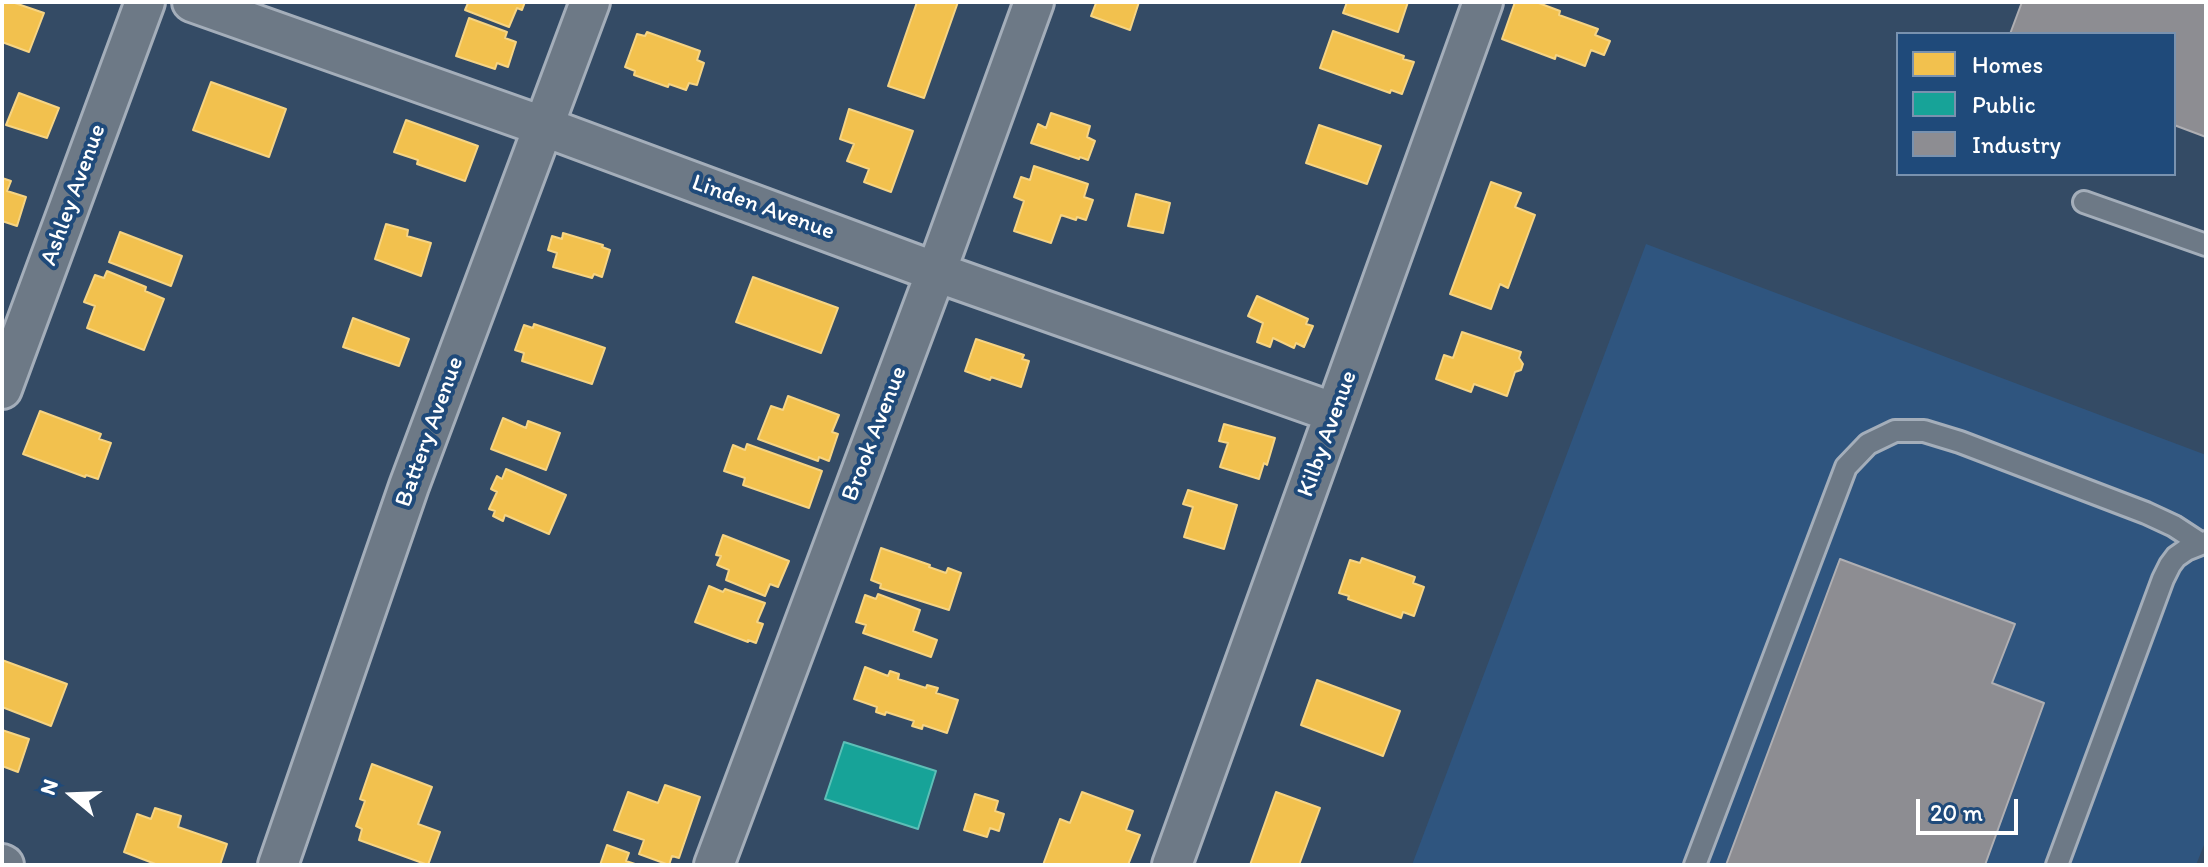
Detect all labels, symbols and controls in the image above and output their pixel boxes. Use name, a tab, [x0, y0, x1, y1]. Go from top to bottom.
legend	[1896, 32, 2176, 176]
text: Homes	[1972, 50, 2043, 79]
text: Public	[1972, 90, 2036, 119]
street label: Ashley Avenue	[35, 120, 113, 270]
text: Industry	[1972, 130, 2061, 159]
street label: Linden Avenue	[688, 169, 838, 247]
street label: Battery Avenue	[389, 353, 471, 511]
street label: Brook Avenue	[836, 362, 914, 506]
street label: Kilby Avenue	[1292, 367, 1364, 501]
north arrow	[32, 755, 112, 835]
text: N	[34, 776, 64, 798]
scale bar	[1920, 783, 2022, 833]
text: 20 m	[1930, 798, 1983, 827]

